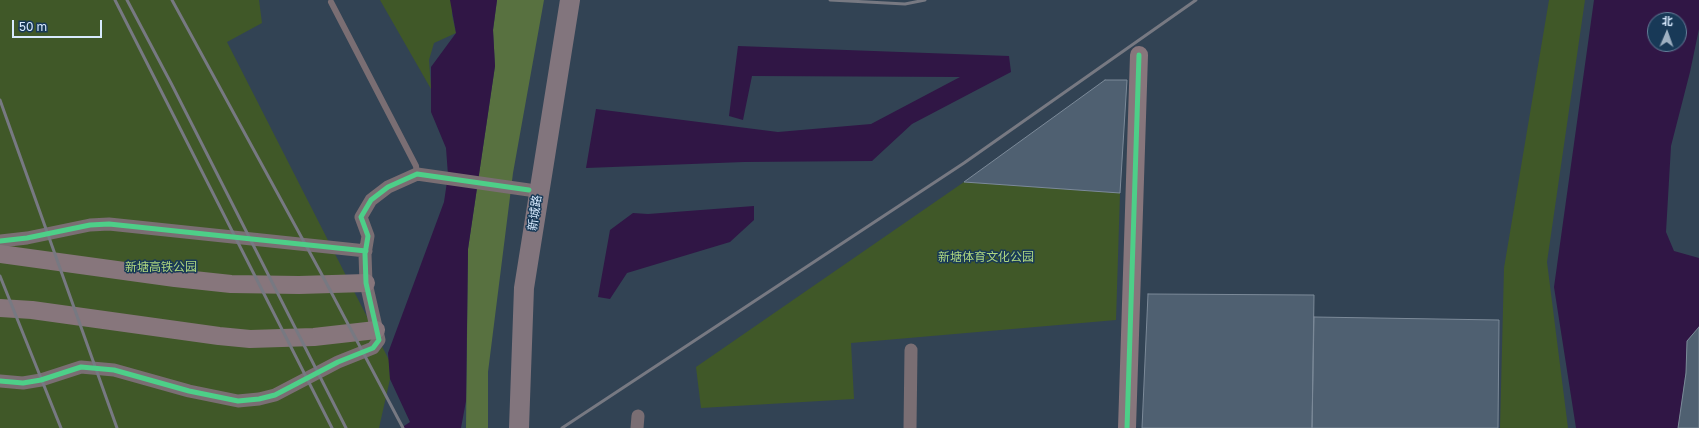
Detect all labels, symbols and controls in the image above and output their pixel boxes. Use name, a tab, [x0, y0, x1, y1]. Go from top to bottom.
scale bar	[14, 12, 104, 38]
north arrow	[1647, 12, 1687, 52]
text: 北	[1662, 14, 1673, 27]
text: 50 m	[19, 19, 47, 34]
street label: 新城路	[525, 194, 545, 232]
park label: 新塘体育文化公园	[938, 250, 1034, 264]
park label: 新塘高铁公园	[125, 260, 197, 274]

